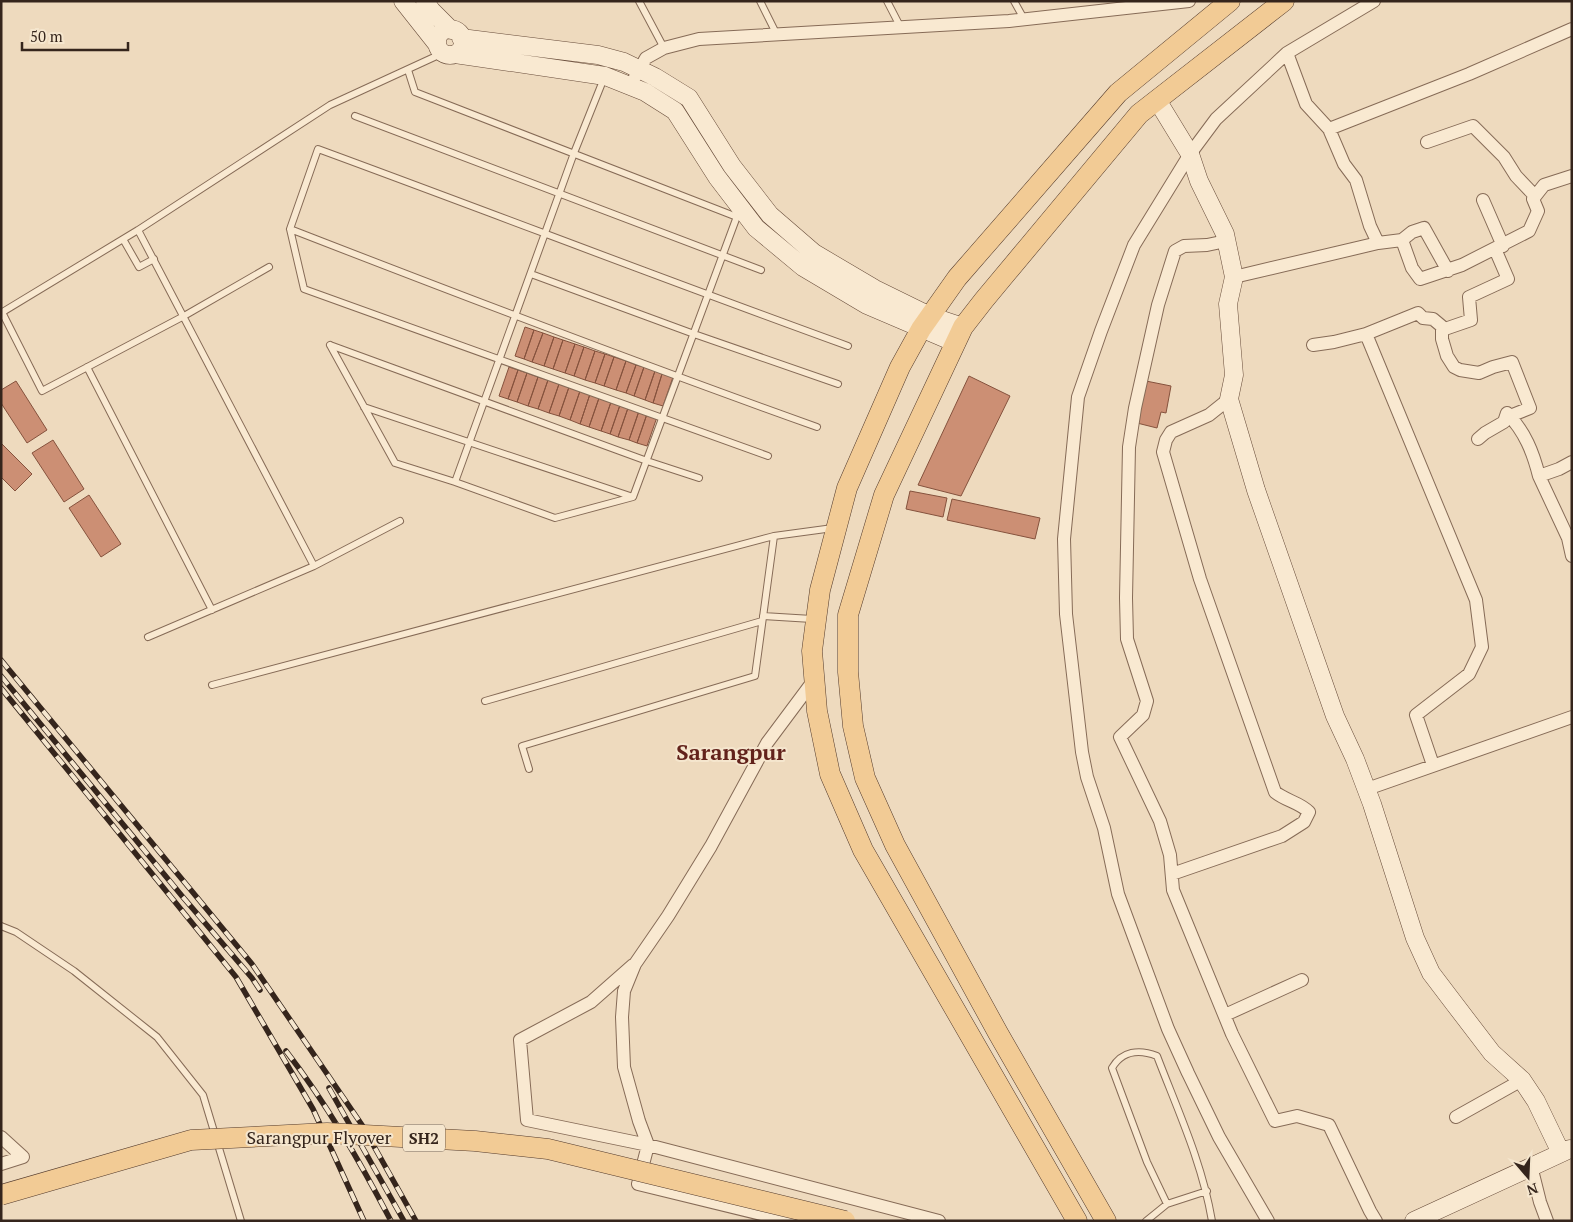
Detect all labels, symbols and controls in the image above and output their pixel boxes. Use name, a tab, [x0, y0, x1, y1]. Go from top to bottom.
scale bar	[22, 20, 129, 52]
text: 50 m	[30, 26, 63, 46]
district label: Sarangpur	[676, 737, 786, 766]
road number: SH2	[403, 1124, 445, 1152]
street label: Sarangpur Flyover	[246, 1125, 392, 1149]
north arrow	[1503, 1152, 1553, 1202]
text: N	[1524, 1179, 1541, 1201]

